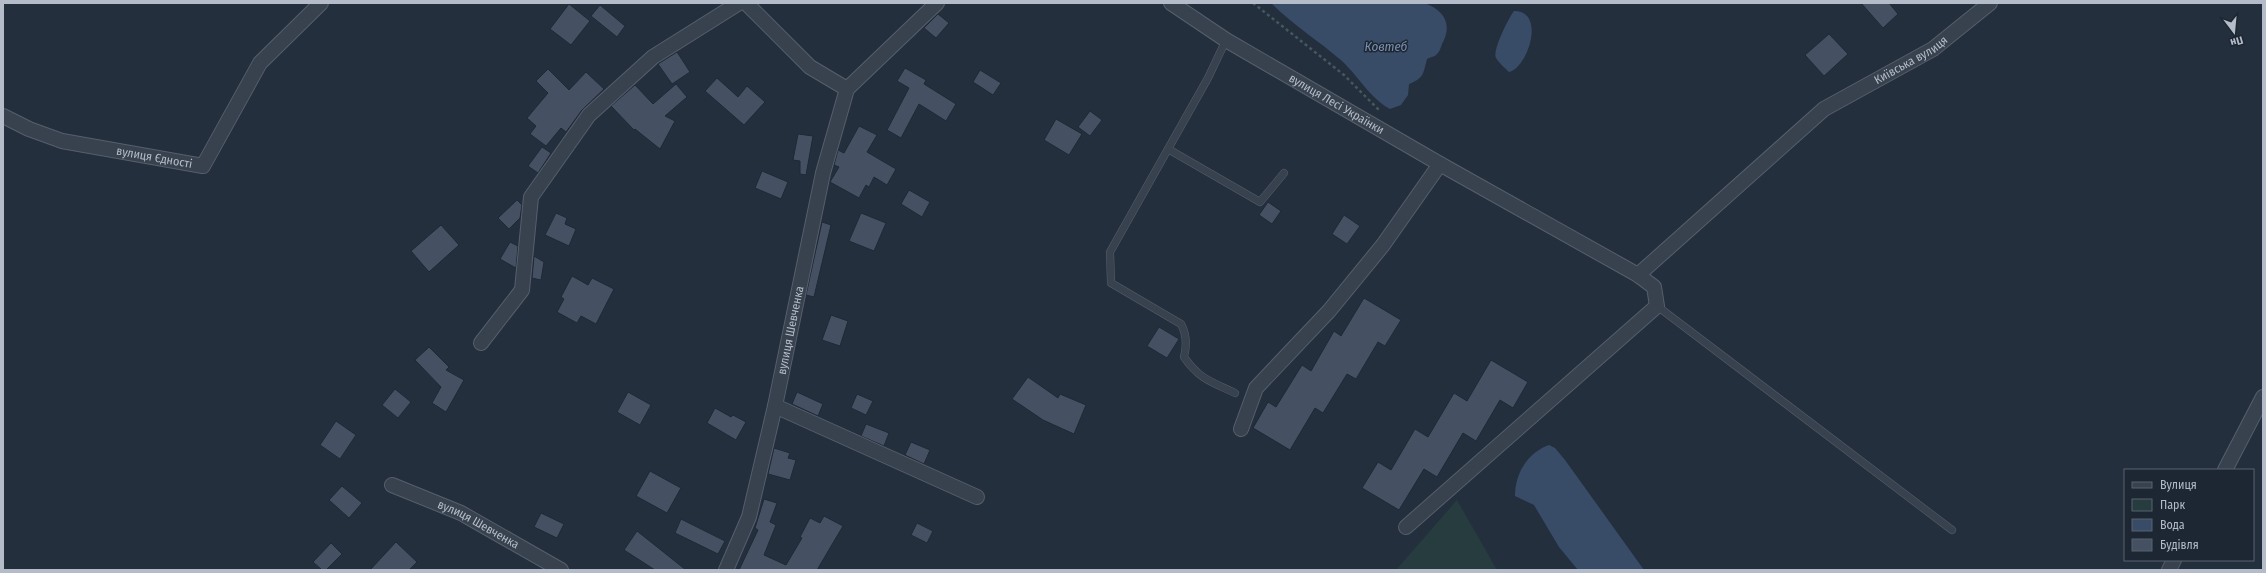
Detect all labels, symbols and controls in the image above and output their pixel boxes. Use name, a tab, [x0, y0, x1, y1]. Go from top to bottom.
north arrow	[2214, 12, 2254, 52]
street label: Київська вулиця	[1872, 33, 1950, 87]
text: Пн	[2229, 33, 2244, 49]
water label: Ковтеб	[1365, 39, 1408, 54]
street label: вулиця Лесі Українки	[1286, 71, 1387, 137]
street label: вулиця Єдності	[115, 144, 193, 171]
street label: вулиця Шевченка	[775, 285, 807, 376]
legend	[2124, 469, 2254, 561]
text: Вулиця	[2160, 478, 2197, 492]
street label: вулиця Шевченка	[436, 497, 522, 552]
text: Парк	[2160, 498, 2186, 512]
text: Вода	[2160, 518, 2185, 532]
text: Будівля	[2160, 538, 2199, 552]

